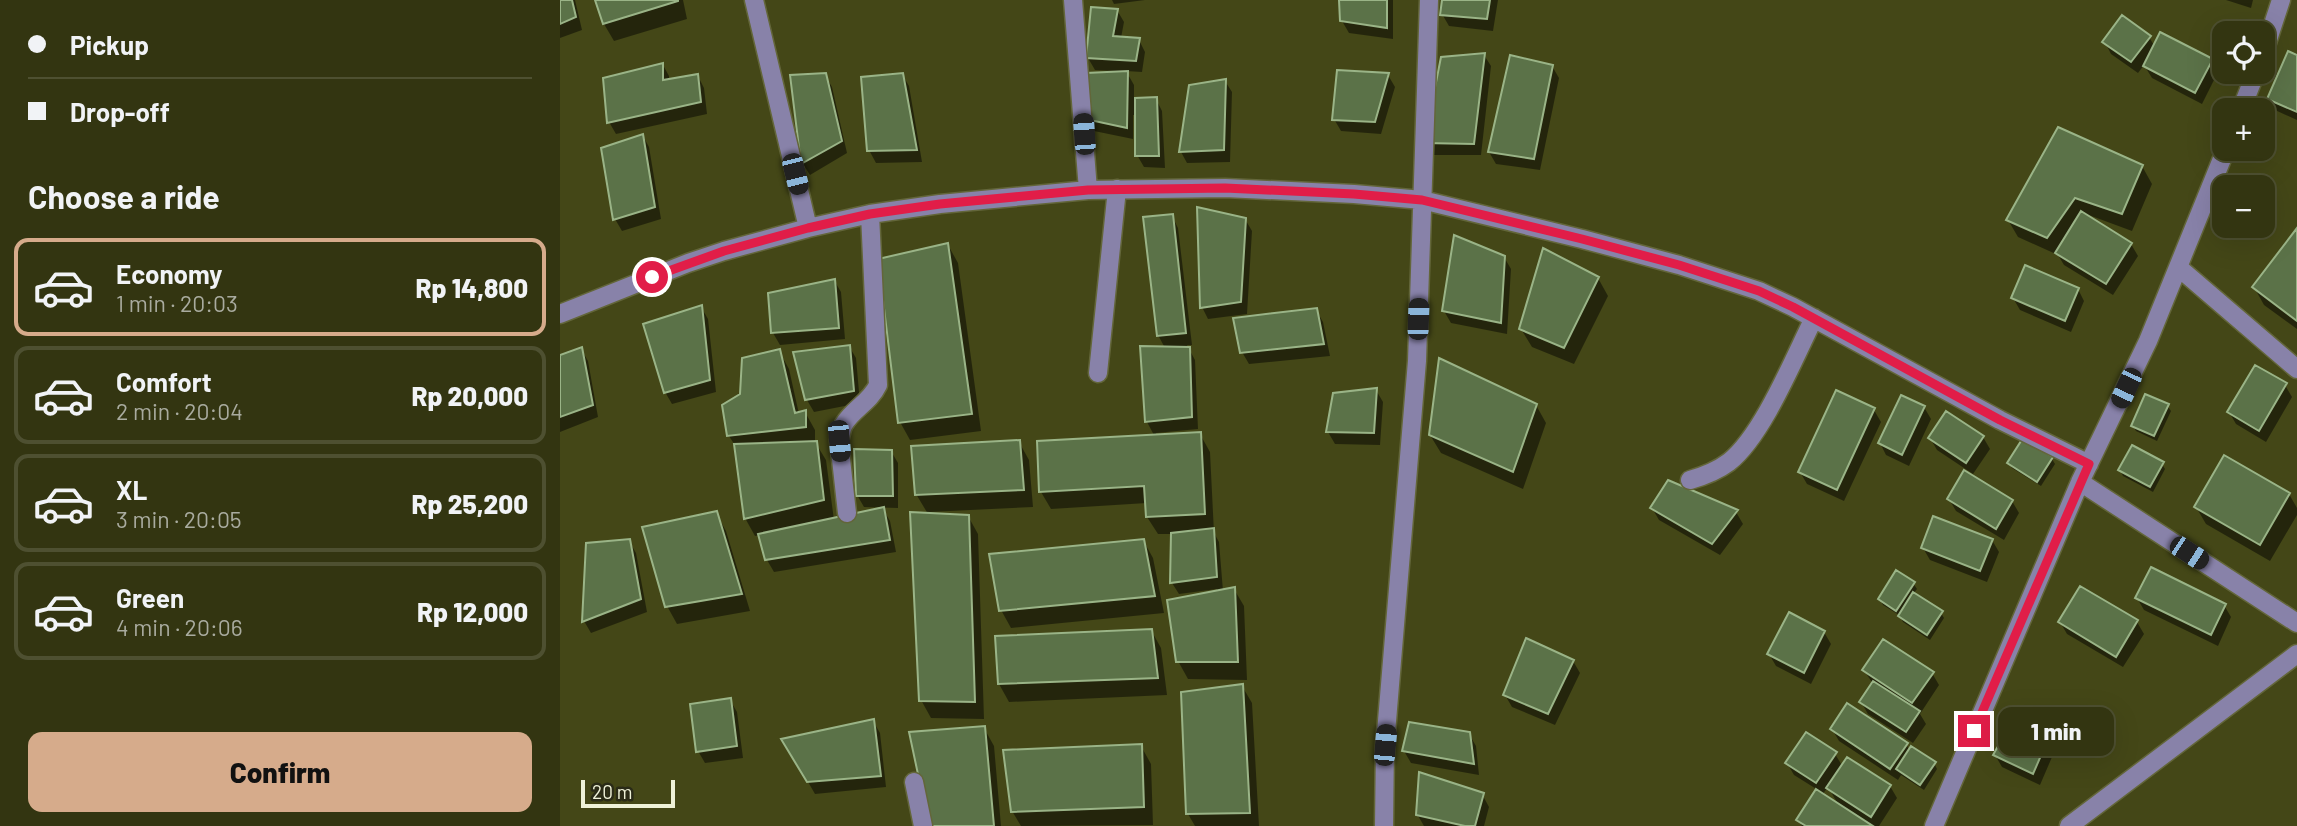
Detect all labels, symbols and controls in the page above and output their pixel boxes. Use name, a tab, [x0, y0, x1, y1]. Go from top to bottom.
map controls	[2212, 21, 2275, 238]
button: locate	[2212, 21, 2275, 84]
text: Pickup	[70, 29, 149, 60]
text: Drop-off	[70, 96, 170, 127]
button: +	[2212, 98, 2275, 161]
car	[1073, 112, 1096, 156]
car	[780, 151, 811, 197]
button: −	[2212, 175, 2275, 238]
text: Choose a ride	[28, 177, 220, 215]
icon: car	[32, 256, 95, 319]
text: Economy	[116, 258, 222, 289]
route start	[636, 261, 668, 293]
text: Rp 14,800	[416, 272, 528, 303]
text: 1 min · 20:03	[116, 289, 238, 317]
car	[1407, 298, 1430, 340]
icon: car	[32, 364, 95, 427]
car	[2108, 365, 2145, 411]
text: Comfort	[116, 366, 212, 397]
text: Rp 20,000	[411, 380, 528, 411]
text: 2 min · 20:04	[116, 397, 243, 425]
car	[827, 419, 852, 463]
icon: car	[32, 472, 95, 535]
text: XL	[116, 474, 147, 505]
text: Rp 25,200	[412, 488, 528, 519]
text: 3 min · 20:05	[116, 505, 242, 533]
car	[2166, 533, 2213, 573]
icon: car	[32, 580, 95, 643]
text: Green	[116, 582, 184, 613]
text: Rp 12,000	[417, 596, 528, 627]
text: 4 min · 20:06	[116, 613, 243, 641]
callout: 1 min	[1998, 706, 2114, 756]
route end	[1958, 715, 1990, 747]
text: 1 min	[2031, 717, 2081, 745]
car	[1373, 723, 1398, 767]
button: Confirm	[28, 732, 532, 812]
scale bar	[581, 777, 676, 809]
text: 20 m	[592, 780, 632, 803]

